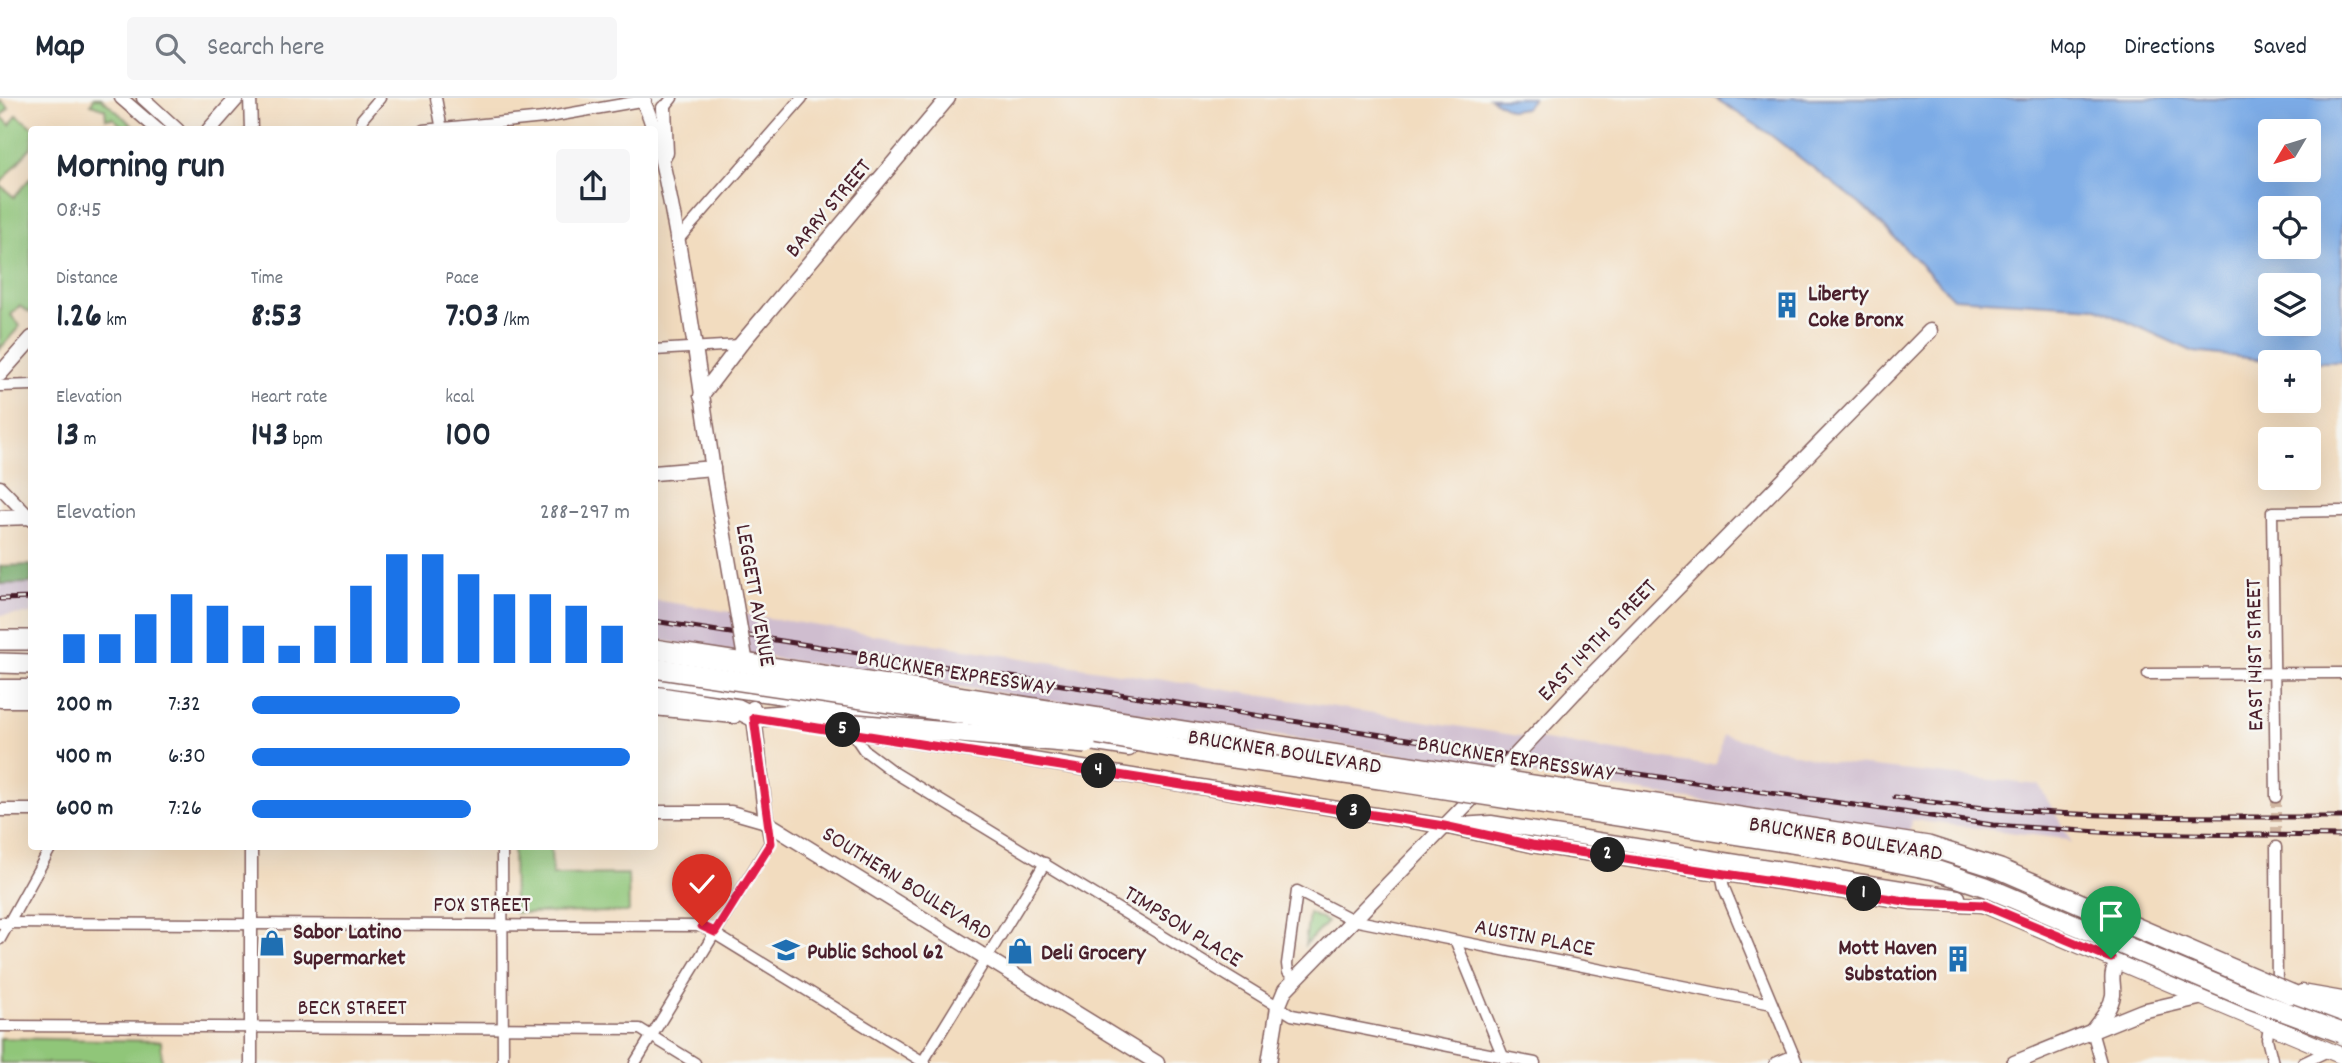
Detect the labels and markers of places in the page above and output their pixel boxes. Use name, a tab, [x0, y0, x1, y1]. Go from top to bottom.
place label: Liberty Coke Bronx	[1808, 279, 1904, 338]
building icon: Liberty Coke Bronx	[1772, 290, 1802, 320]
pin: 5	[826, 712, 860, 748]
pin: 4	[1082, 754, 1116, 788]
pin: 3	[1336, 794, 1372, 830]
pin: 2	[1590, 838, 1626, 872]
pin	[672, 854, 732, 926]
pin: 1	[1846, 876, 1882, 912]
pin	[2081, 886, 2141, 958]
place label: Sabor Latino Supermarket	[293, 917, 406, 976]
shop icon: Sabor Latino Supermarket	[257, 928, 287, 958]
place label: Mott Haven Substation	[1838, 933, 1937, 992]
school or university icon: Public School 62	[771, 935, 801, 965]
shop icon: Deli Grocery	[1005, 936, 1035, 966]
place label: Public School 62	[807, 937, 944, 970]
place label: Deli Grocery	[1041, 938, 1147, 971]
building icon: Mott Haven Substation	[1943, 944, 1973, 974]

